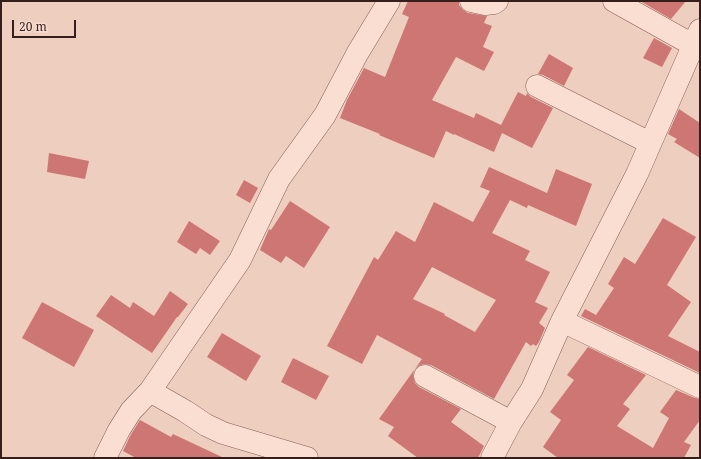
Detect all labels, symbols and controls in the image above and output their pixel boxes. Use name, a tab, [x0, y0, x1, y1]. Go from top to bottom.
scale bar	[14, 12, 78, 38]
text: 20 m	[19, 18, 47, 35]

